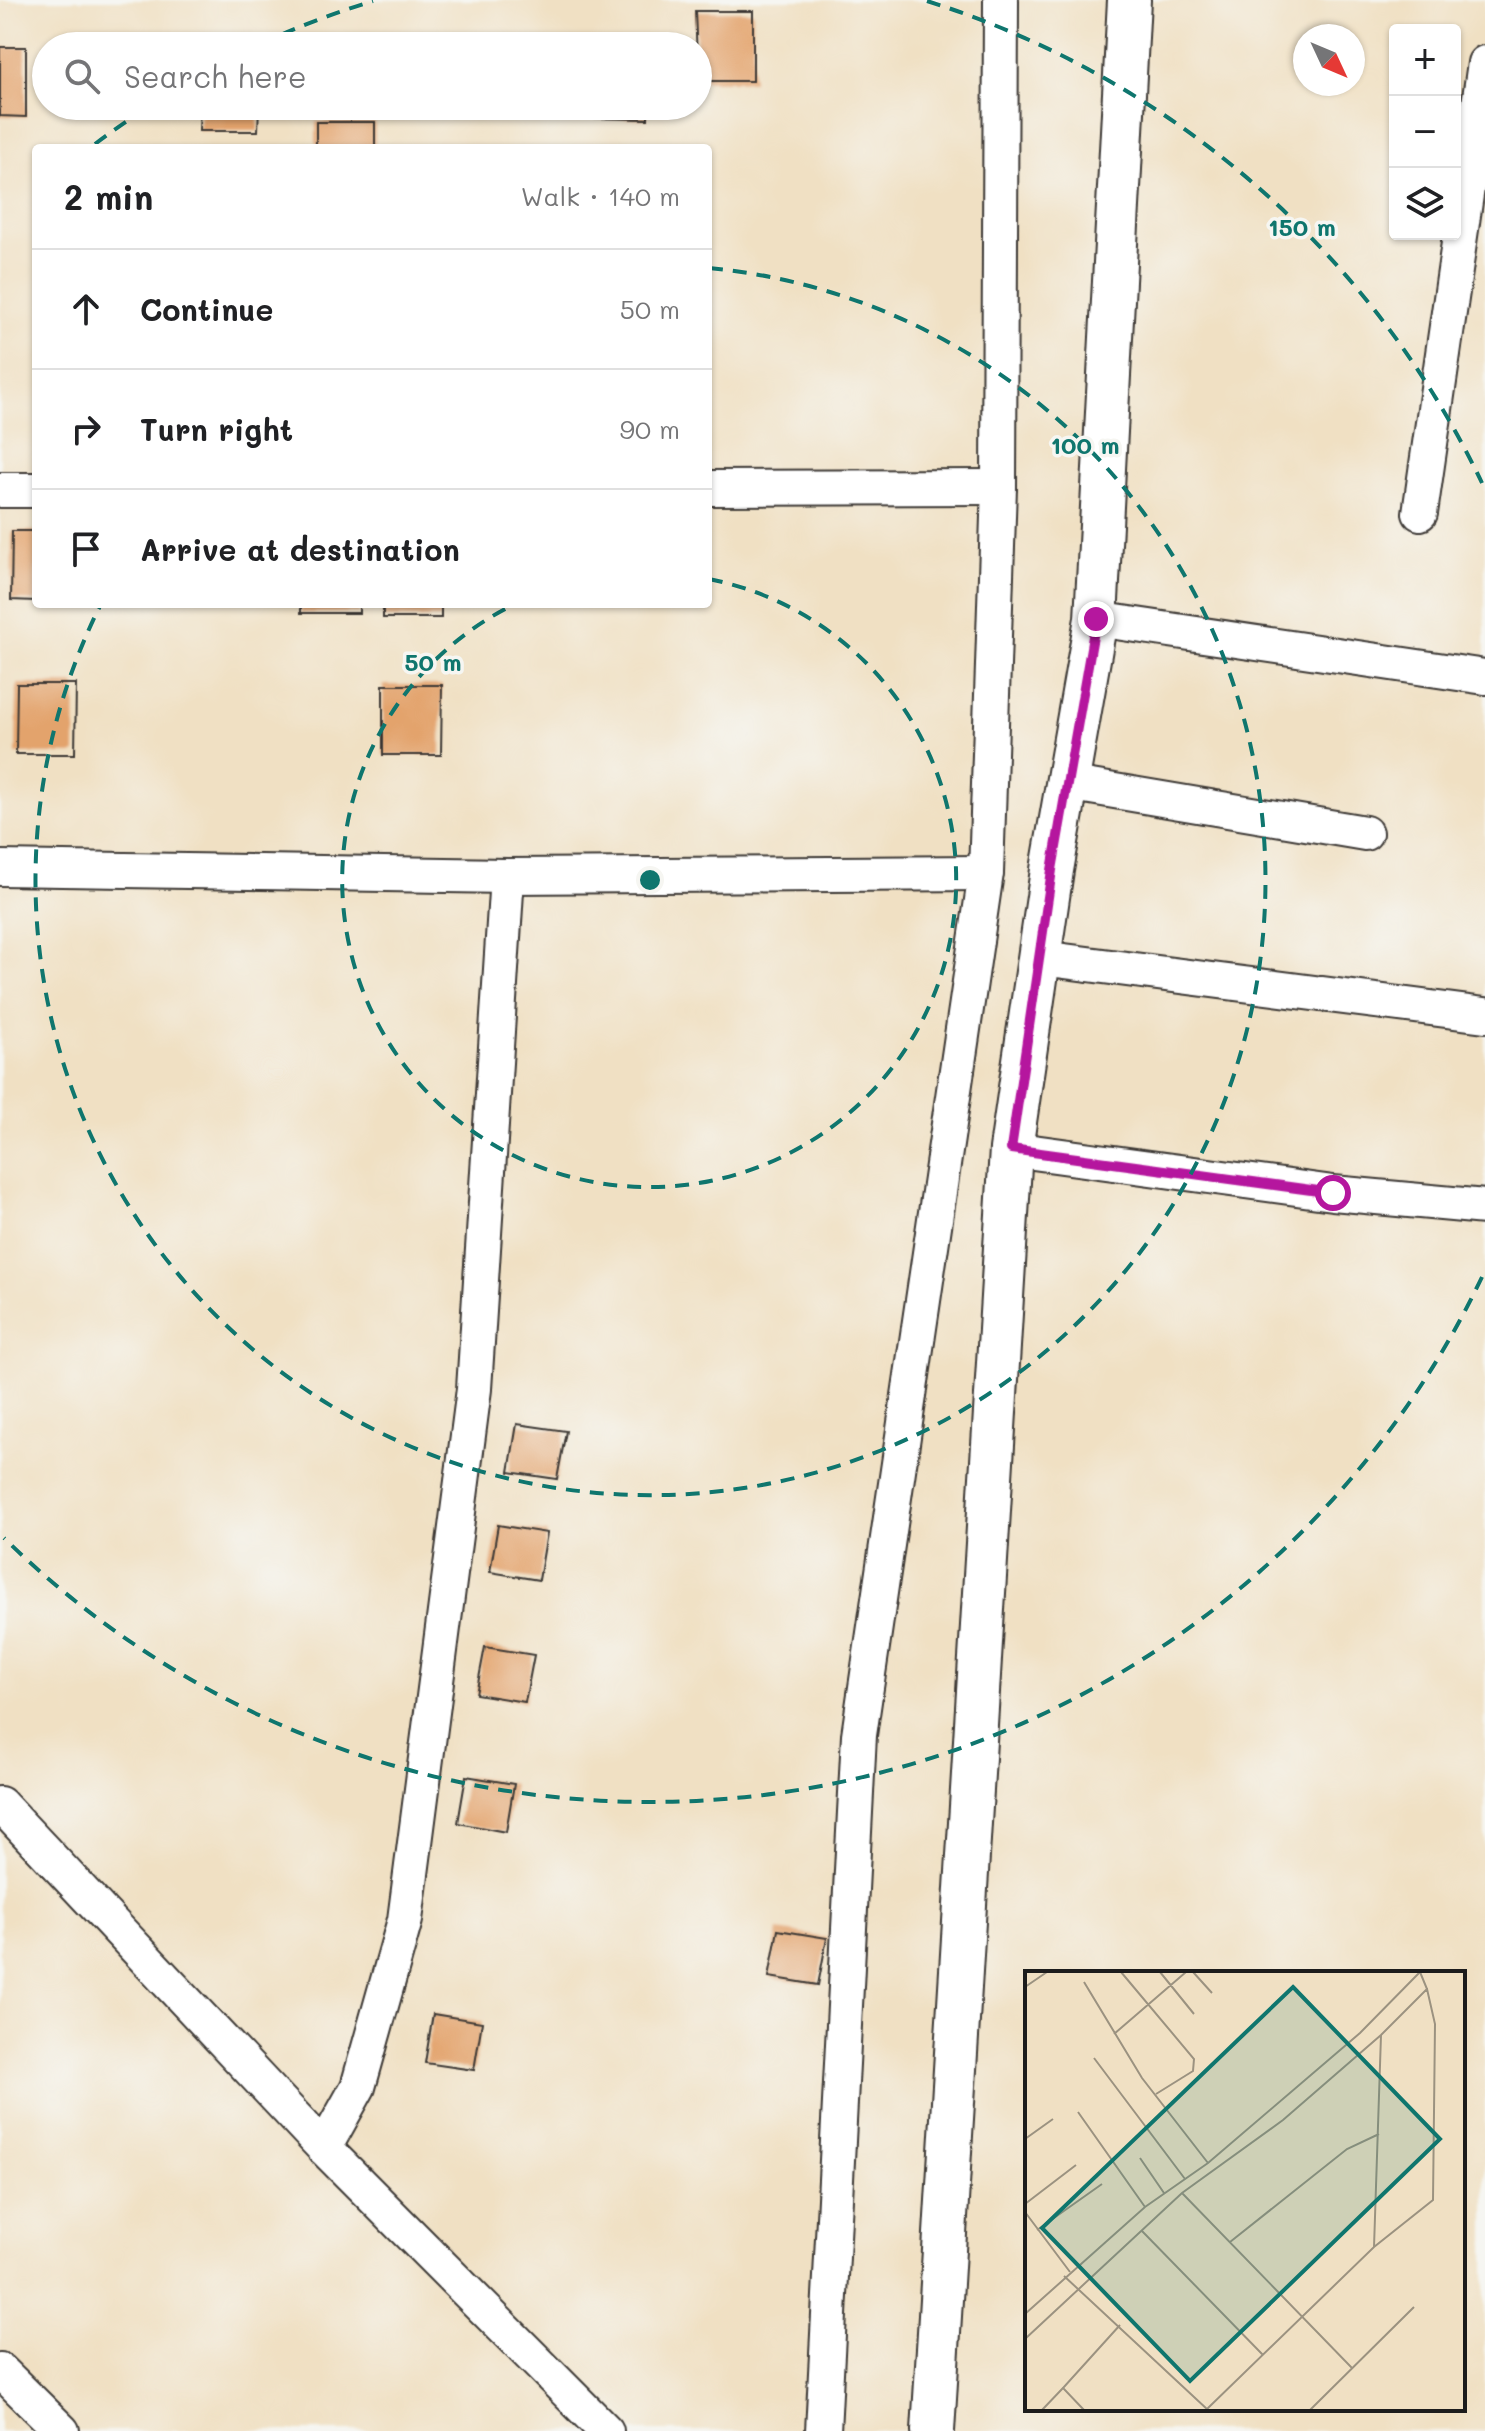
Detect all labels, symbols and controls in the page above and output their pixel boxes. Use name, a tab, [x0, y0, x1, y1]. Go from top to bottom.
north arrow	[1293, 24, 1365, 96]
map controls	[1389, 24, 1461, 240]
button: +	[1389, 24, 1461, 96]
search box	[32, 32, 712, 120]
icon: search	[60, 54, 104, 98]
text: Search here	[124, 56, 307, 96]
button: −	[1389, 96, 1461, 168]
button: layers	[1389, 168, 1461, 240]
text: 2 min	[64, 174, 153, 219]
text: Walk · 140 m	[521, 179, 680, 213]
text: 150 m	[1268, 211, 1336, 242]
icon: ahead	[64, 287, 108, 331]
text: Continue	[140, 289, 273, 329]
text: 50 m	[620, 292, 680, 326]
icon: right	[64, 407, 108, 451]
text: Turn right	[140, 409, 293, 449]
text: 90 m	[620, 412, 680, 446]
text: 100 m	[1050, 429, 1120, 460]
icon: arrive	[64, 527, 108, 571]
text: Arrive at destination	[140, 529, 460, 569]
route end	[1078, 601, 1114, 637]
text: 50 m	[404, 646, 462, 677]
centre of rings	[636, 866, 664, 894]
route start	[1315, 1175, 1351, 1211]
inset map	[1025, 1971, 1465, 2411]

